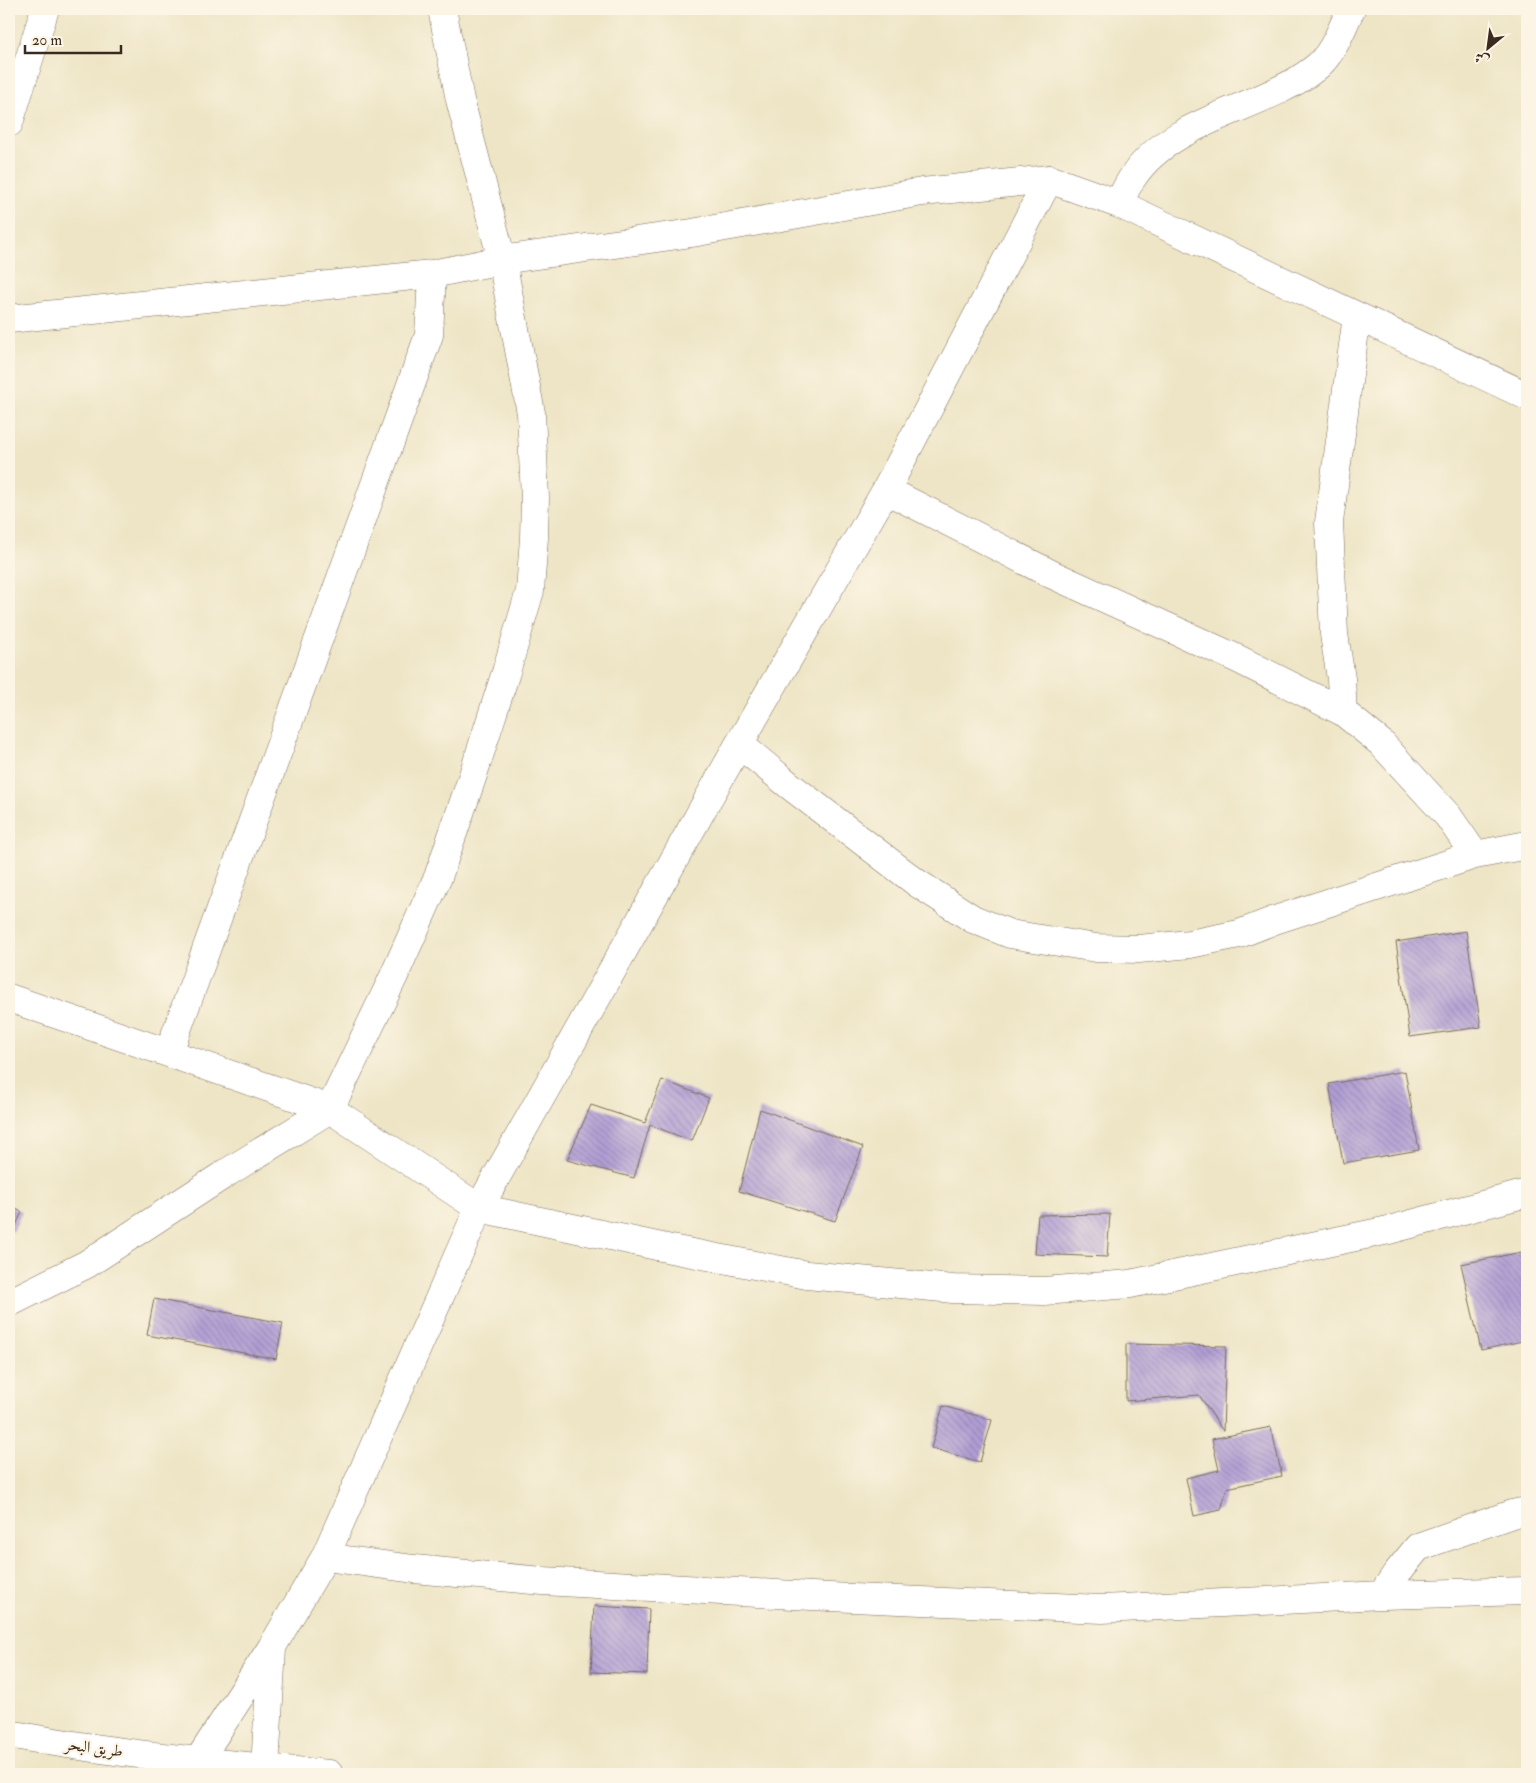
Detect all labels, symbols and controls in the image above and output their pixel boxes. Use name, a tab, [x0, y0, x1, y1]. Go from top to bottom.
scale bar	[25, 22, 121, 54]
north arrow	[1464, 22, 1514, 72]
text: 20 m	[32, 31, 62, 50]
text: ش	[1472, 48, 1492, 70]
street label: طريق البحر	[62, 1734, 124, 1761]

